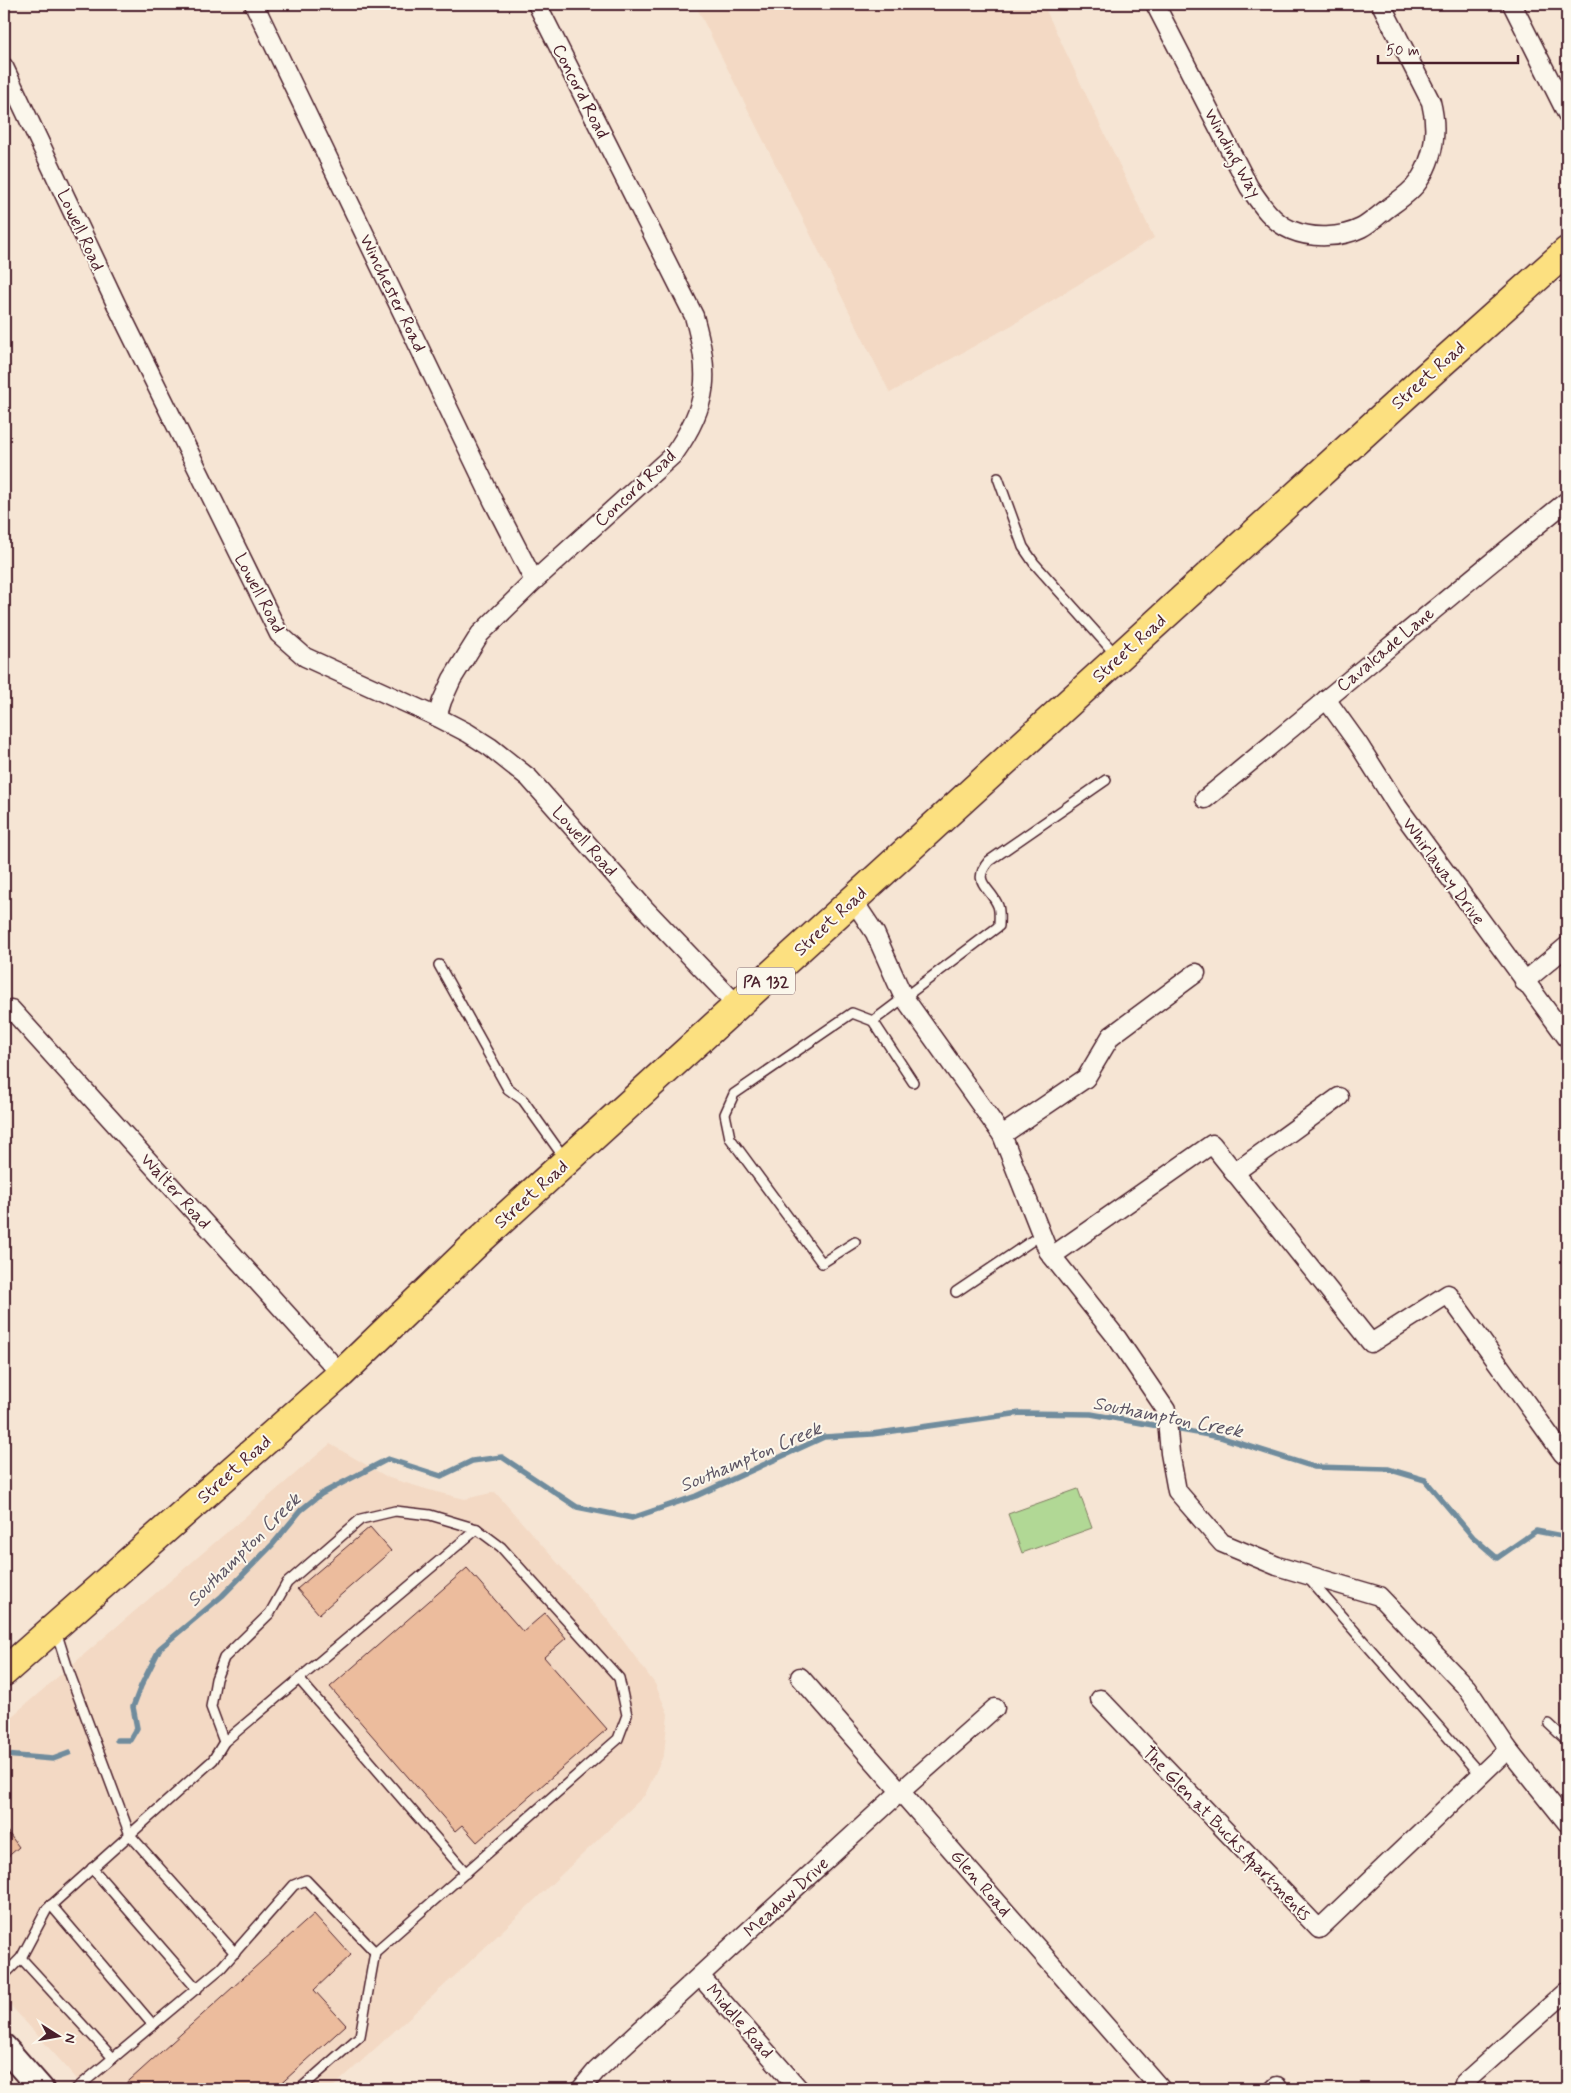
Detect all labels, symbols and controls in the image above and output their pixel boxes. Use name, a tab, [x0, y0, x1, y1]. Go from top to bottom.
scale bar	[1378, 32, 1518, 64]
street label: Concord Road	[546, 40, 614, 143]
text: 50 m	[1386, 41, 1420, 61]
street label: Winding Way	[1196, 105, 1267, 203]
street label: Lowell Road	[51, 186, 109, 275]
street label: Winchester Road	[353, 230, 431, 356]
street label: Street Road	[1386, 336, 1471, 415]
street label: Concord Road	[590, 445, 682, 533]
street label: Lowell Road	[228, 549, 290, 638]
street label: Cavalcade Lane	[1332, 602, 1440, 698]
street label: Street Road	[1087, 609, 1172, 688]
street label: Lowell Road	[546, 801, 622, 882]
street label: Whirlaway Drive	[1396, 813, 1490, 930]
street label: Street Road	[789, 882, 873, 962]
road number: PA 132	[737, 968, 795, 994]
street label: Walter Road	[135, 1148, 216, 1235]
street label: Street Road	[489, 1155, 574, 1234]
water label: Southampton Creek	[1091, 1391, 1246, 1444]
water label: Southampton Creek	[676, 1416, 827, 1499]
street label: Street Road	[192, 1430, 277, 1509]
water label: Southampton Creek	[182, 1487, 307, 1613]
street label: The Glen at Bucks Apartments	[1136, 1741, 1316, 1927]
street label: Glen Road	[944, 1845, 1016, 1922]
street label: Meadow Drive	[739, 1852, 834, 1943]
street label: Middle Road	[700, 1979, 778, 2064]
north arrow	[32, 2010, 82, 2060]
text: N	[60, 2032, 80, 2045]

